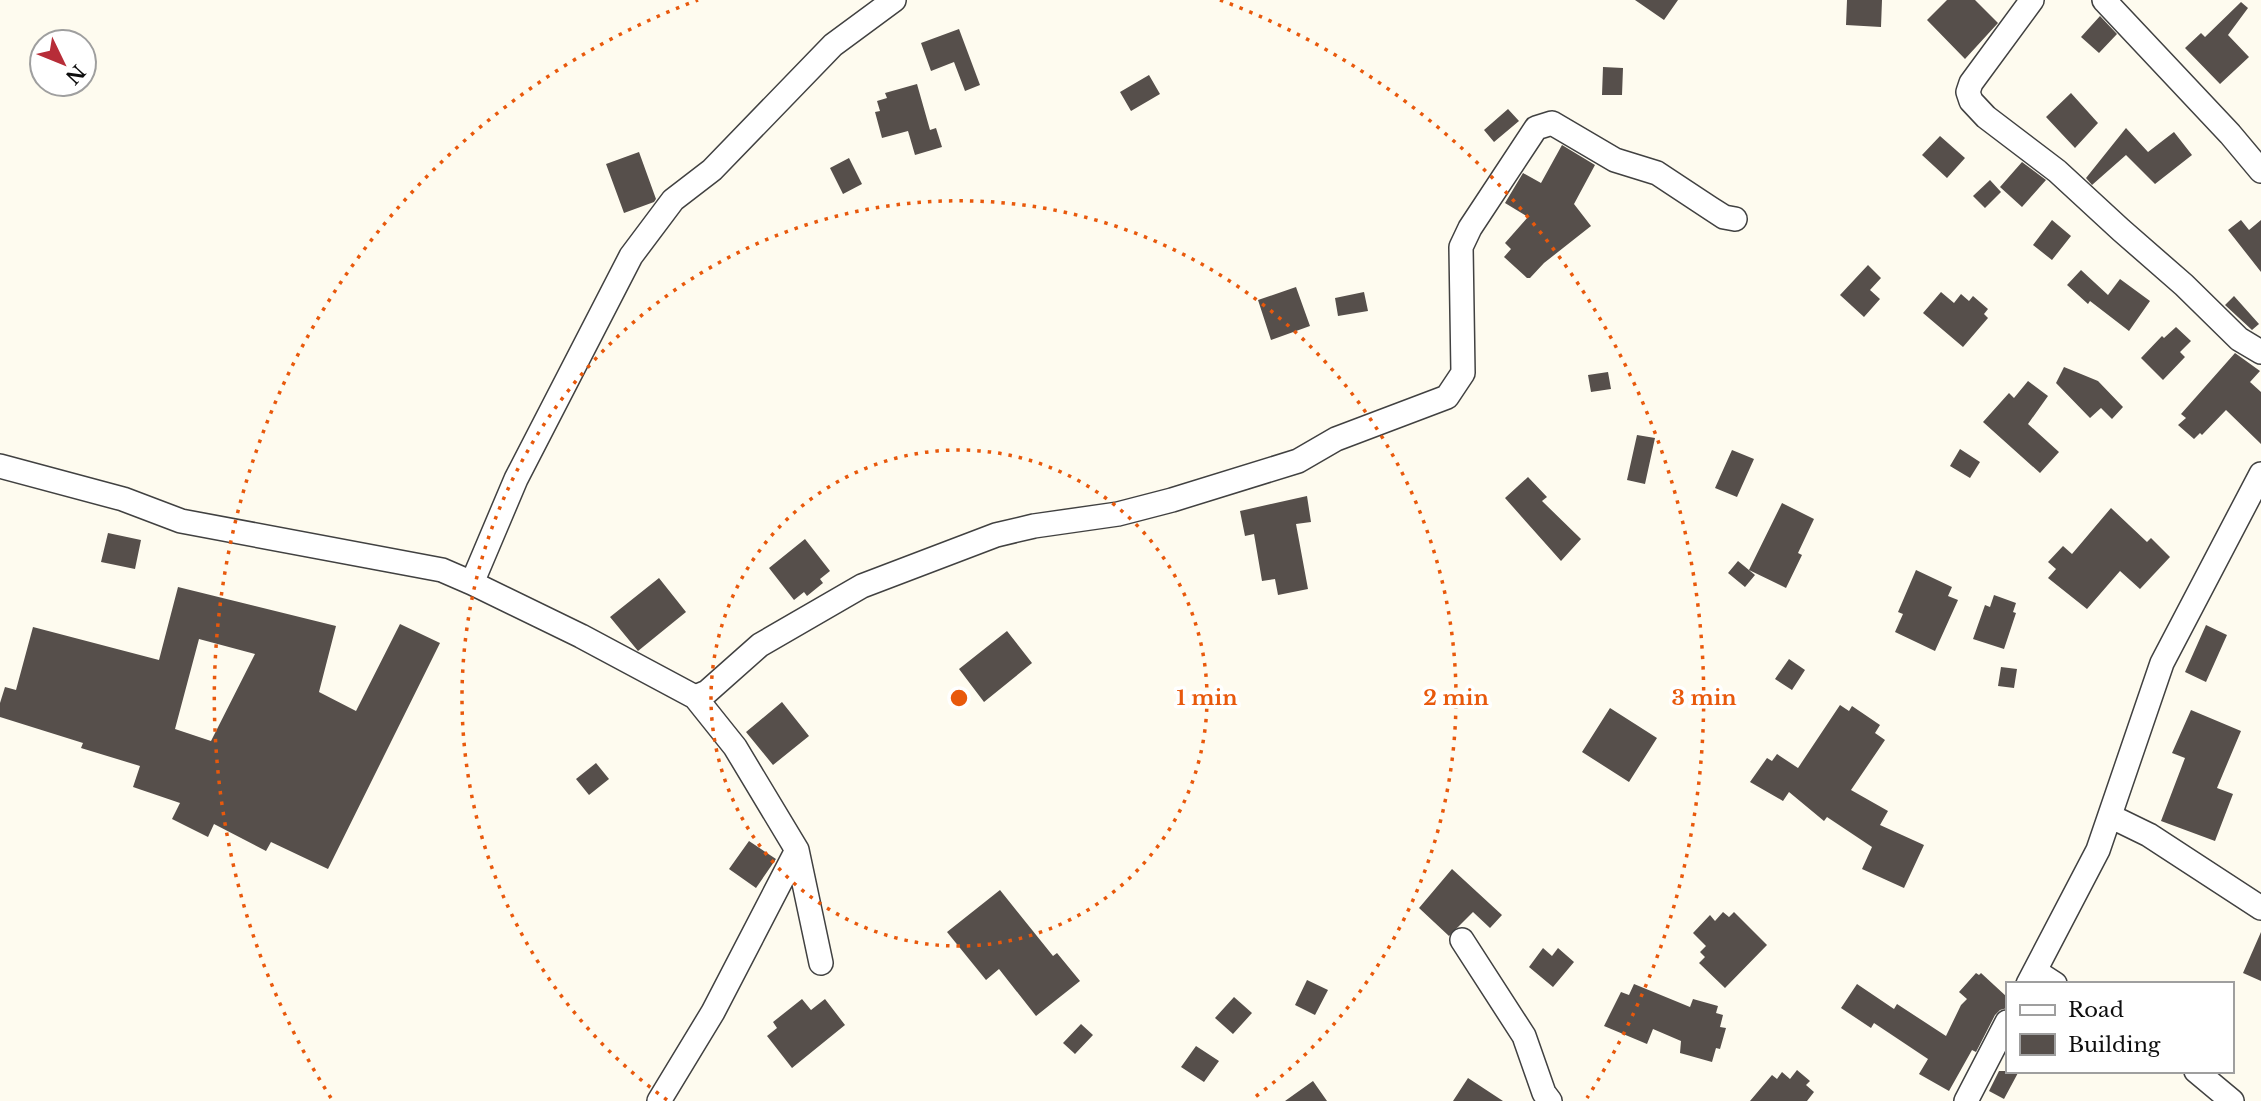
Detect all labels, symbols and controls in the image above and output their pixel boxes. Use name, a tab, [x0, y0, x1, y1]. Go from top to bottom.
north arrow	[28, 28, 98, 98]
text: N	[60, 60, 90, 89]
text: 1 min	[1177, 685, 1237, 711]
text: 2 min	[1423, 685, 1489, 711]
text: 3 min	[1671, 685, 1737, 711]
centre of rings	[947, 686, 971, 710]
legend	[2006, 982, 2233, 1073]
text: Road	[2068, 997, 2124, 1023]
text: Building	[2068, 1032, 2161, 1058]

